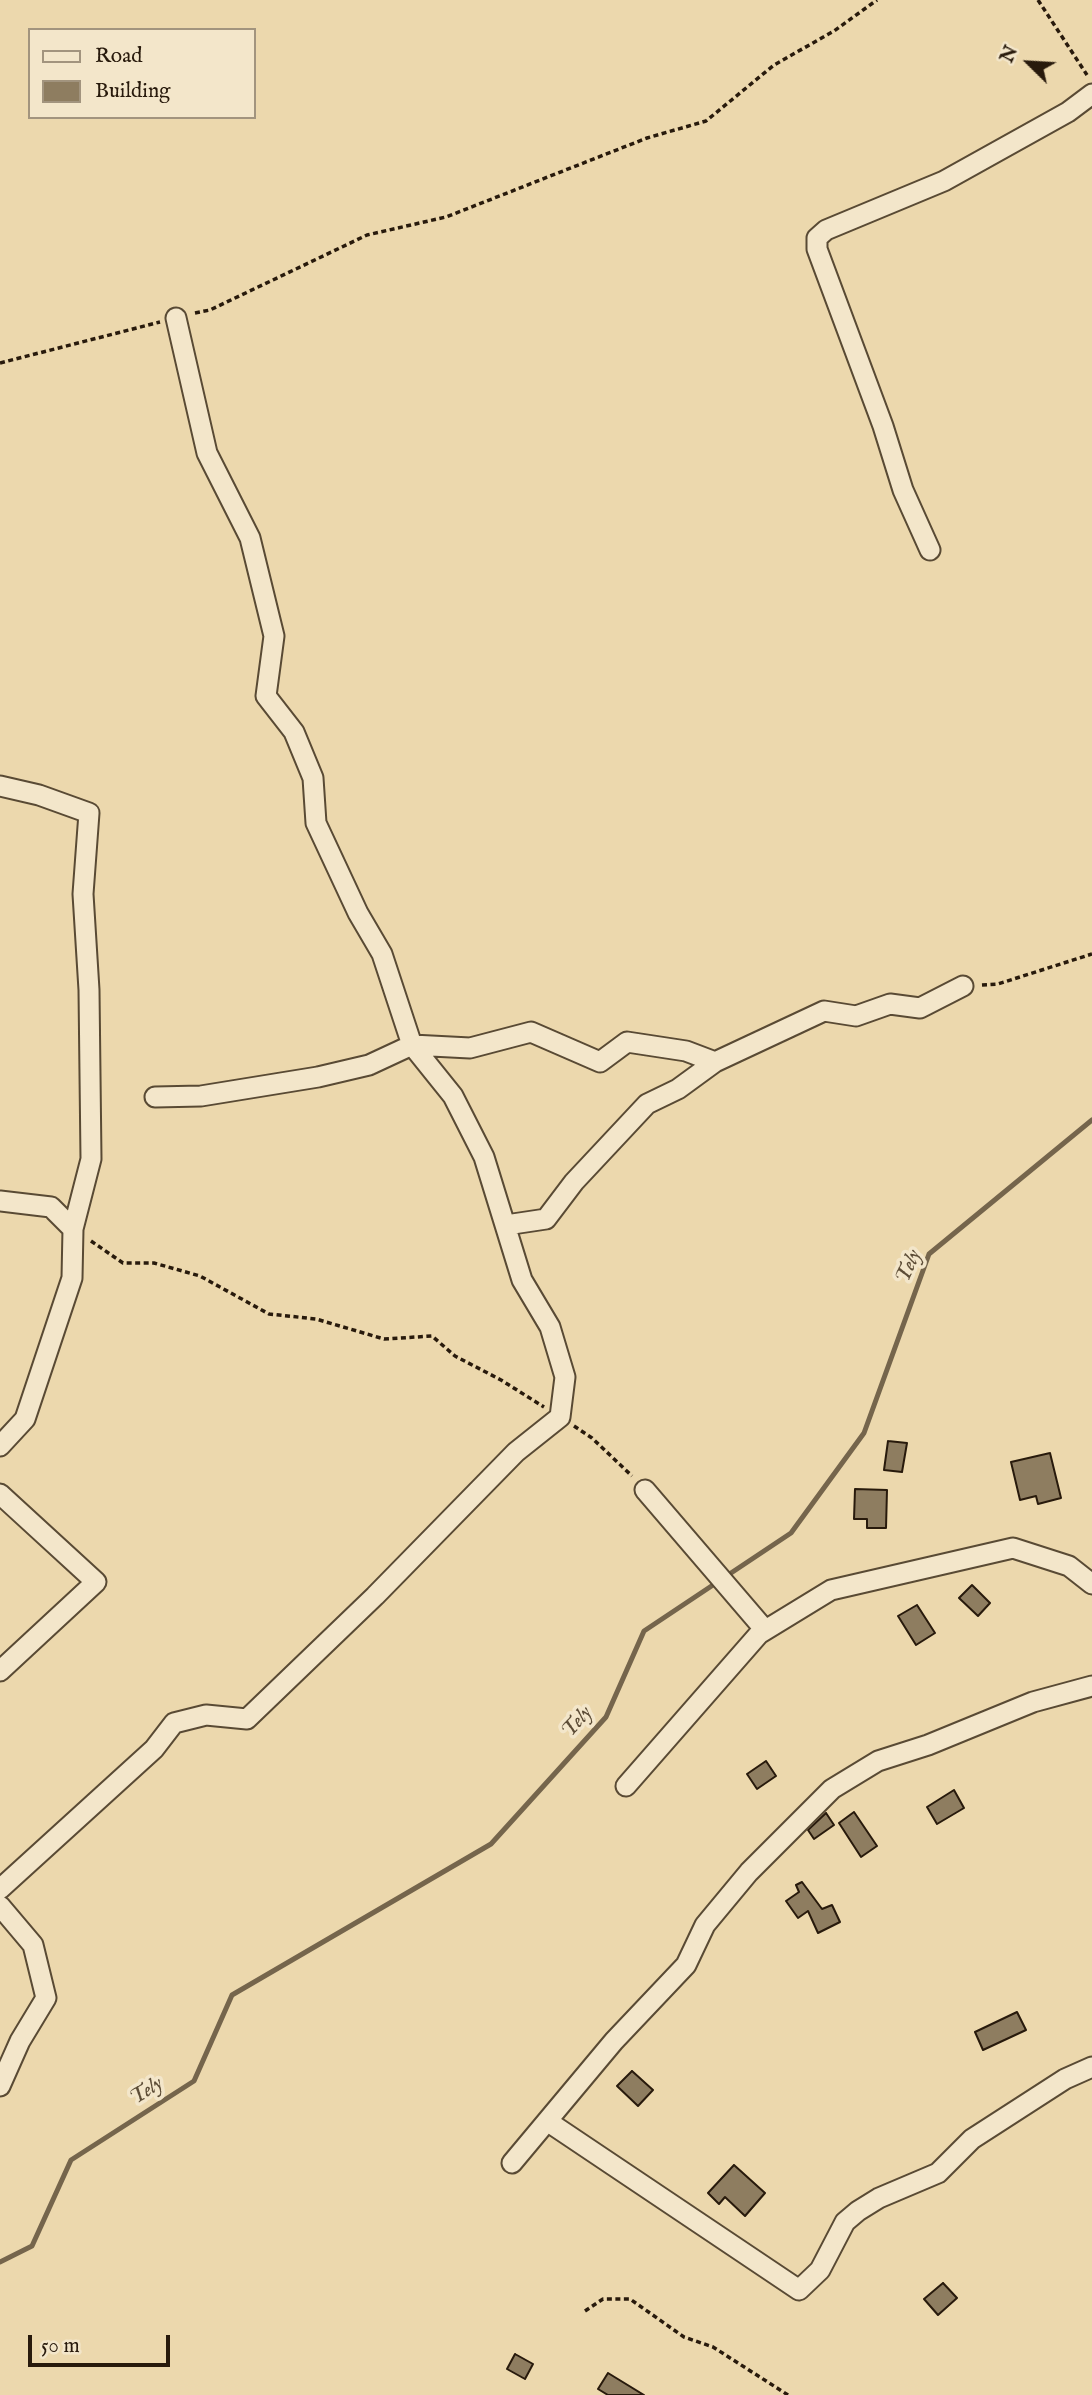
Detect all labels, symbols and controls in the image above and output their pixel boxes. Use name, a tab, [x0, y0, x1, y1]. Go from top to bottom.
legend	[28, 28, 256, 119]
north arrow	[994, 28, 1064, 98]
text: N	[996, 42, 1024, 67]
text: Road	[95, 43, 142, 70]
text: Building	[95, 78, 170, 105]
water label: Tely	[892, 1246, 928, 1288]
water label: Tely	[557, 1702, 599, 1744]
water label: Tely	[126, 2072, 168, 2112]
scale bar	[32, 2322, 173, 2366]
text: 50 m	[41, 2333, 80, 2360]

